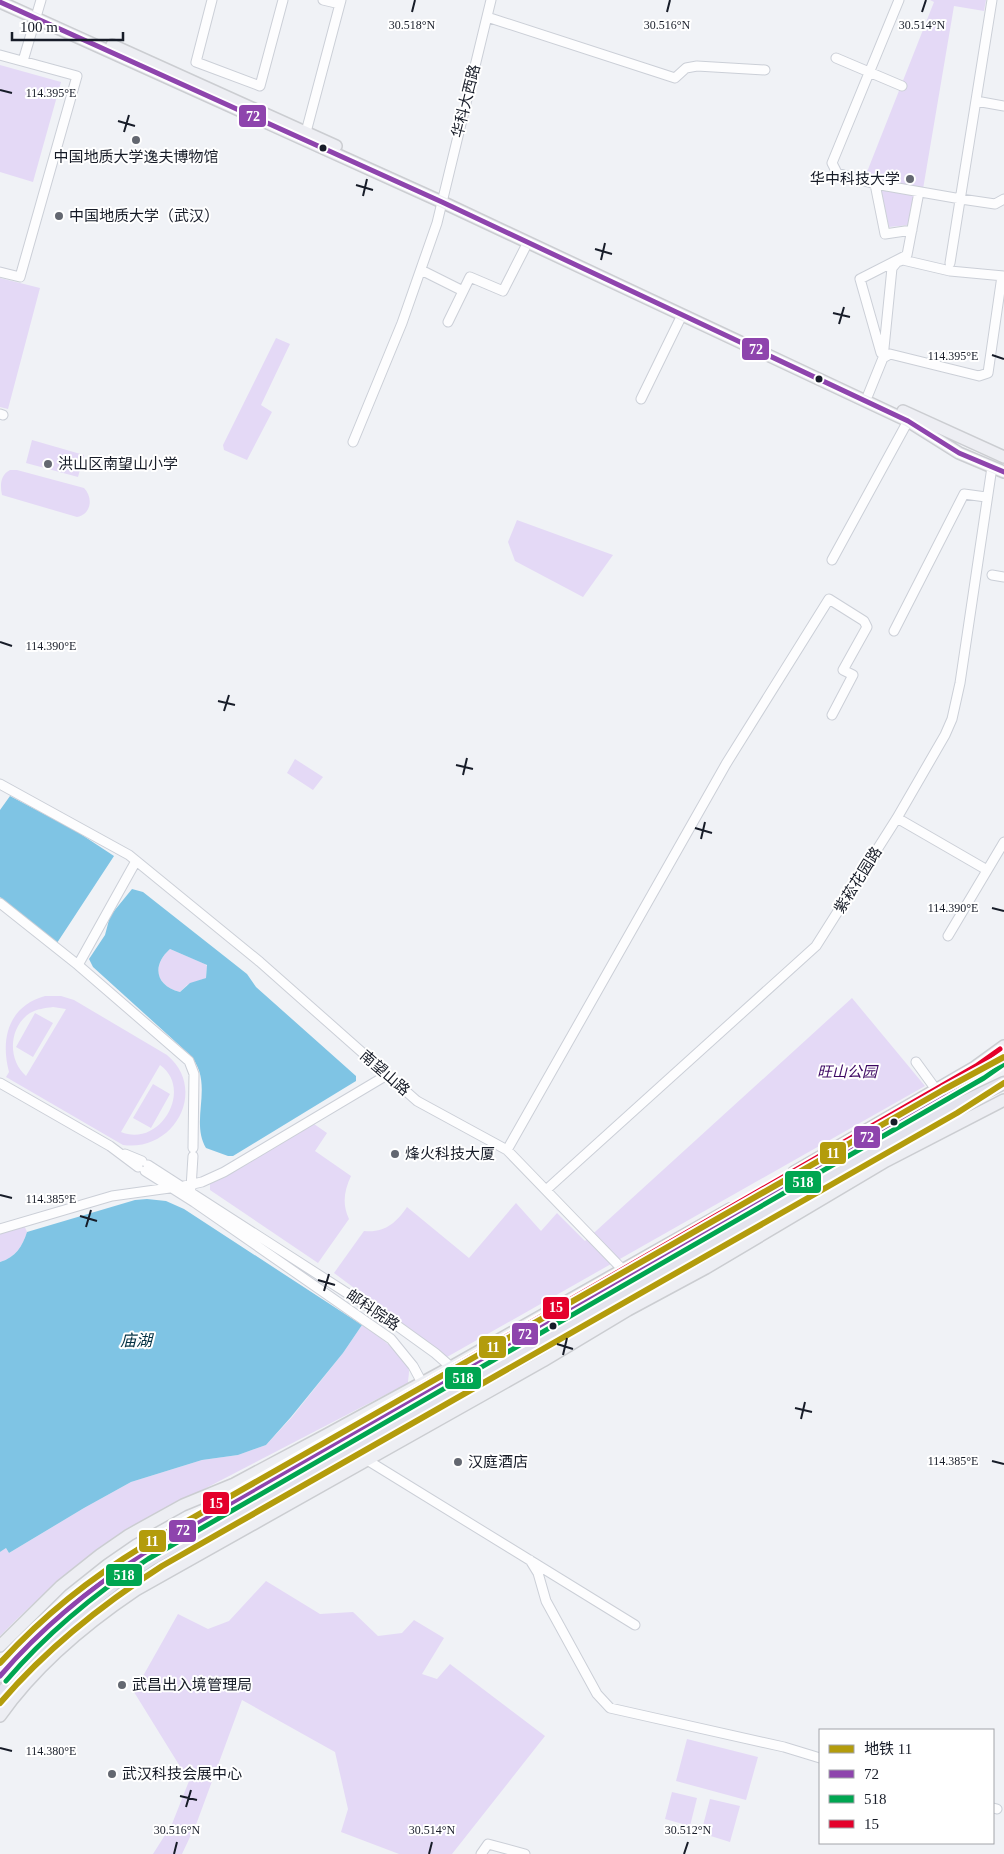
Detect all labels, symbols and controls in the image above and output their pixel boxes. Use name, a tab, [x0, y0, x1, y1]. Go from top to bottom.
scale bar	[12, 10, 124, 42]
text: 30.518°N	[389, 18, 436, 32]
text: 30.516°N	[644, 18, 691, 32]
text: 30.514°N	[899, 18, 946, 32]
text: 100 m	[20, 19, 58, 35]
street label: 华科大西路	[448, 62, 483, 139]
text: 114.395°E	[26, 86, 76, 100]
line badge: 72	[238, 104, 267, 128]
text: 72	[246, 109, 260, 124]
marker: 中国地质大学逸夫博物馆	[130, 134, 142, 146]
unlabelled marker	[318, 143, 328, 153]
place label: 中国地质大学逸夫博物馆	[53, 148, 219, 165]
place label: 华中科技大学	[810, 170, 900, 187]
marker: 华中科技大学	[904, 173, 916, 185]
place label: 中国地质大学（武汉）	[69, 208, 219, 224]
marker: 中国地质大学（武汉）	[53, 210, 65, 222]
line badge: 72	[741, 337, 770, 361]
text: 72	[749, 342, 763, 357]
text: 114.395°E	[928, 349, 978, 363]
unlabelled marker	[814, 374, 824, 384]
place label: 洪山区南望山小学	[58, 455, 178, 472]
marker: 洪山区南望山小学	[42, 458, 54, 470]
text: 114.390°E	[26, 639, 76, 653]
street label: 紫菘花园路	[831, 844, 885, 916]
text: 114.390°E	[928, 901, 978, 915]
street label: 南望山路	[357, 1047, 413, 1099]
park label: 旺山公园	[817, 1064, 879, 1080]
unlabelled marker	[889, 1117, 899, 1127]
line badge: 72	[853, 1125, 881, 1149]
text: 72	[860, 1130, 874, 1145]
line badge: 11	[819, 1141, 847, 1165]
place label: 烽火科技大厦	[405, 1145, 495, 1162]
text: 11	[826, 1146, 840, 1161]
marker: 烽火科技大厦	[389, 1148, 401, 1160]
line badge: 518	[784, 1170, 822, 1194]
text: 518	[793, 1175, 814, 1190]
text: 114.385°E	[26, 1192, 76, 1206]
street label: 邮科院路	[344, 1287, 402, 1333]
line badge: 15	[542, 1296, 570, 1320]
text: 15	[549, 1300, 563, 1315]
unlabelled marker	[548, 1321, 558, 1331]
line badge: 72	[511, 1322, 539, 1346]
text: 72	[518, 1327, 532, 1342]
water label: 庙湖	[120, 1332, 155, 1349]
line badge: 11	[478, 1335, 507, 1359]
text: 11	[486, 1340, 500, 1355]
line badge: 518	[444, 1366, 482, 1390]
text: 518	[453, 1371, 474, 1386]
place label: 汉庭酒店	[468, 1454, 528, 1470]
text: 114.385°E	[928, 1454, 978, 1468]
marker: 汉庭酒店	[452, 1456, 464, 1468]
line badge: 15	[202, 1491, 230, 1515]
text: 15	[209, 1496, 223, 1511]
line badge: 72	[168, 1519, 197, 1543]
text: 72	[176, 1523, 190, 1538]
line badge: 11	[138, 1529, 167, 1553]
text: 11	[145, 1534, 159, 1549]
line badge: 518	[105, 1563, 143, 1587]
text: 518	[114, 1568, 135, 1583]
place label: 武昌出入境管理局	[132, 1676, 252, 1693]
marker: 武昌出入境管理局	[116, 1679, 128, 1691]
legend	[819, 1729, 994, 1844]
text: 地铁 11	[864, 1741, 912, 1757]
text: 114.380°E	[26, 1744, 76, 1758]
place label: 武汉科技会展中心	[122, 1766, 242, 1782]
text: 72	[864, 1766, 879, 1782]
marker: 武汉科技会展中心	[106, 1768, 118, 1780]
text: 518	[864, 1791, 887, 1807]
text: 15	[864, 1816, 879, 1832]
text: 30.516°N	[154, 1823, 201, 1837]
text: 30.514°N	[409, 1823, 456, 1837]
text: 30.512°N	[665, 1823, 712, 1837]

